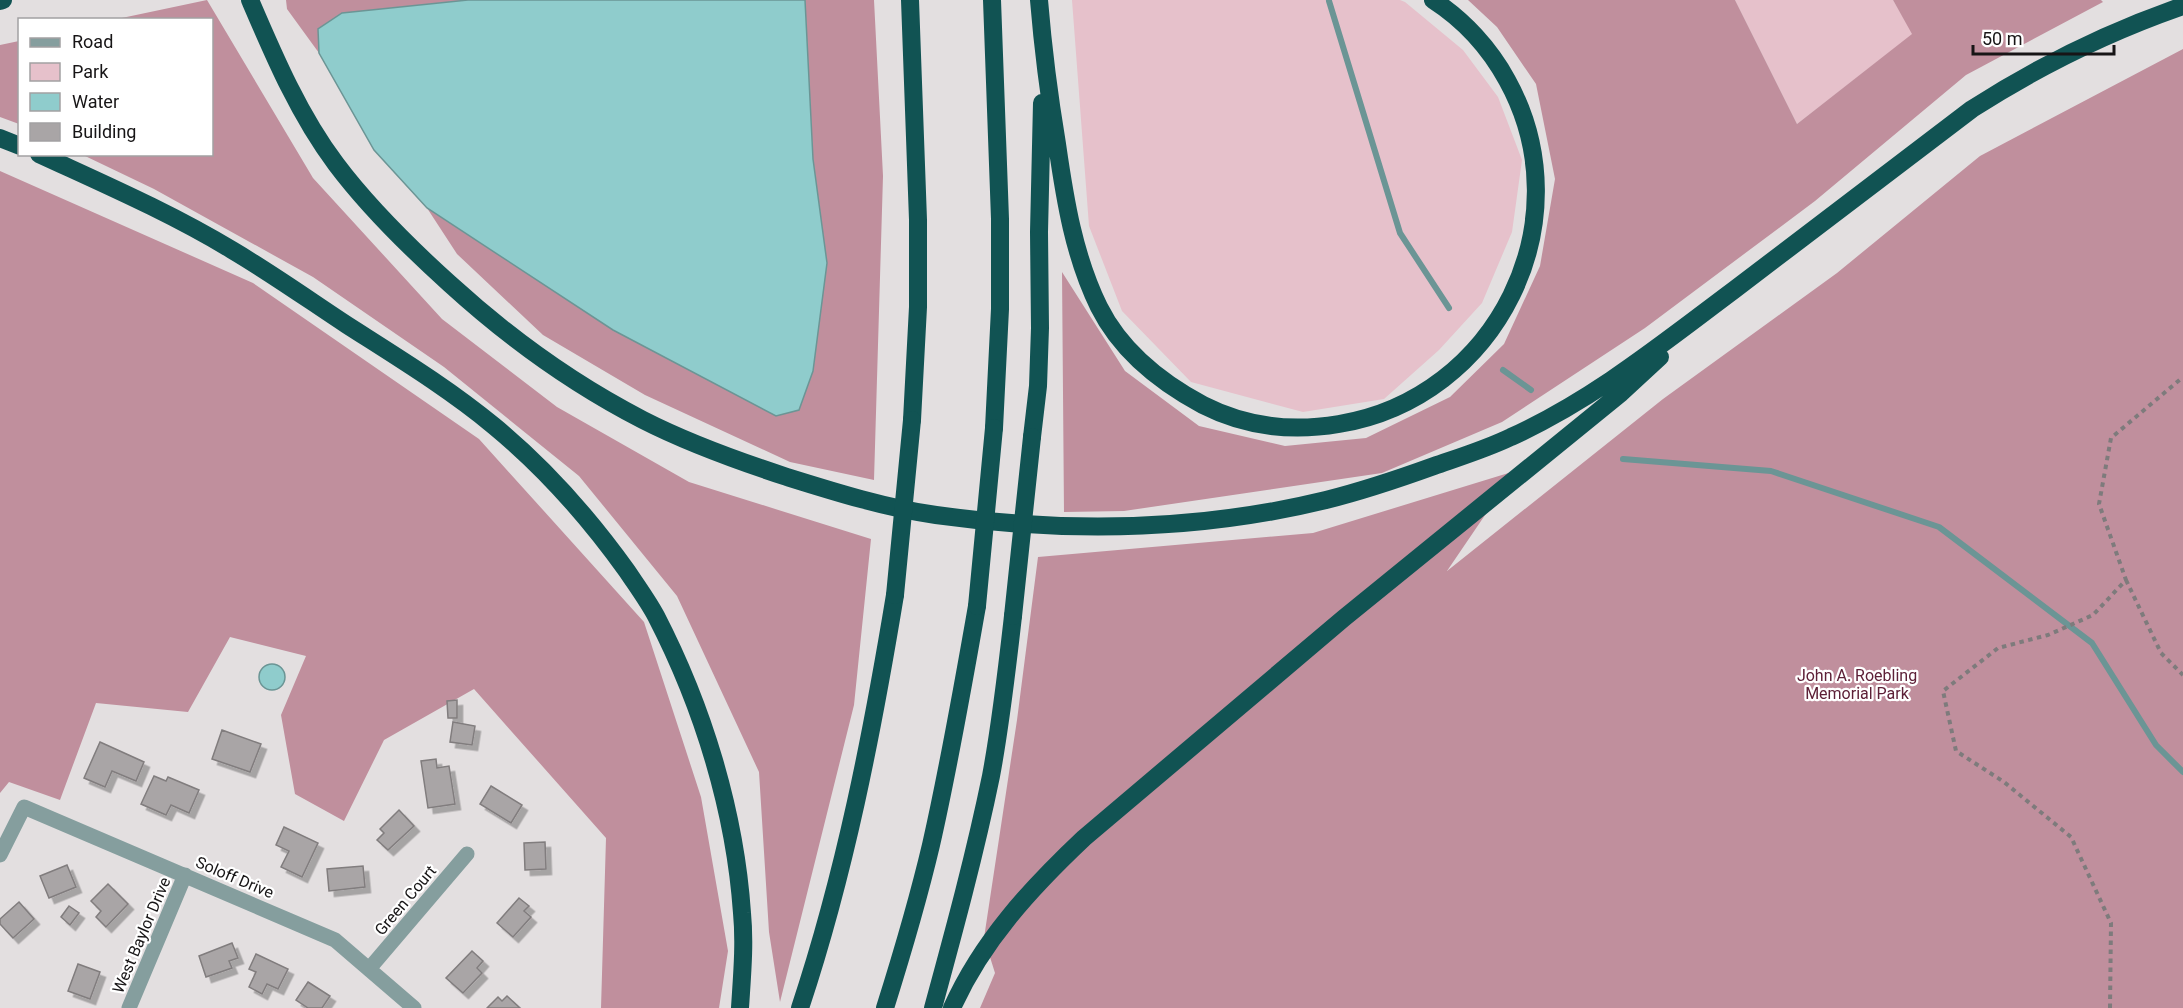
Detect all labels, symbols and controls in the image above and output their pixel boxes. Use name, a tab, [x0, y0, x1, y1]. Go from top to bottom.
legend	[18, 18, 213, 156]
scale bar	[1973, 18, 2114, 56]
text: 50 m	[1982, 28, 2022, 49]
text: Road	[72, 31, 113, 52]
text: Park	[72, 61, 109, 82]
text: Water	[72, 91, 119, 112]
text: Building	[72, 121, 136, 142]
park label: John A. Roebling Memorial Park	[1797, 666, 1917, 703]
street label: Soloff Drive	[193, 853, 277, 902]
street label: Green Court	[371, 862, 440, 939]
street label: West Baylor Drive	[108, 874, 175, 996]

